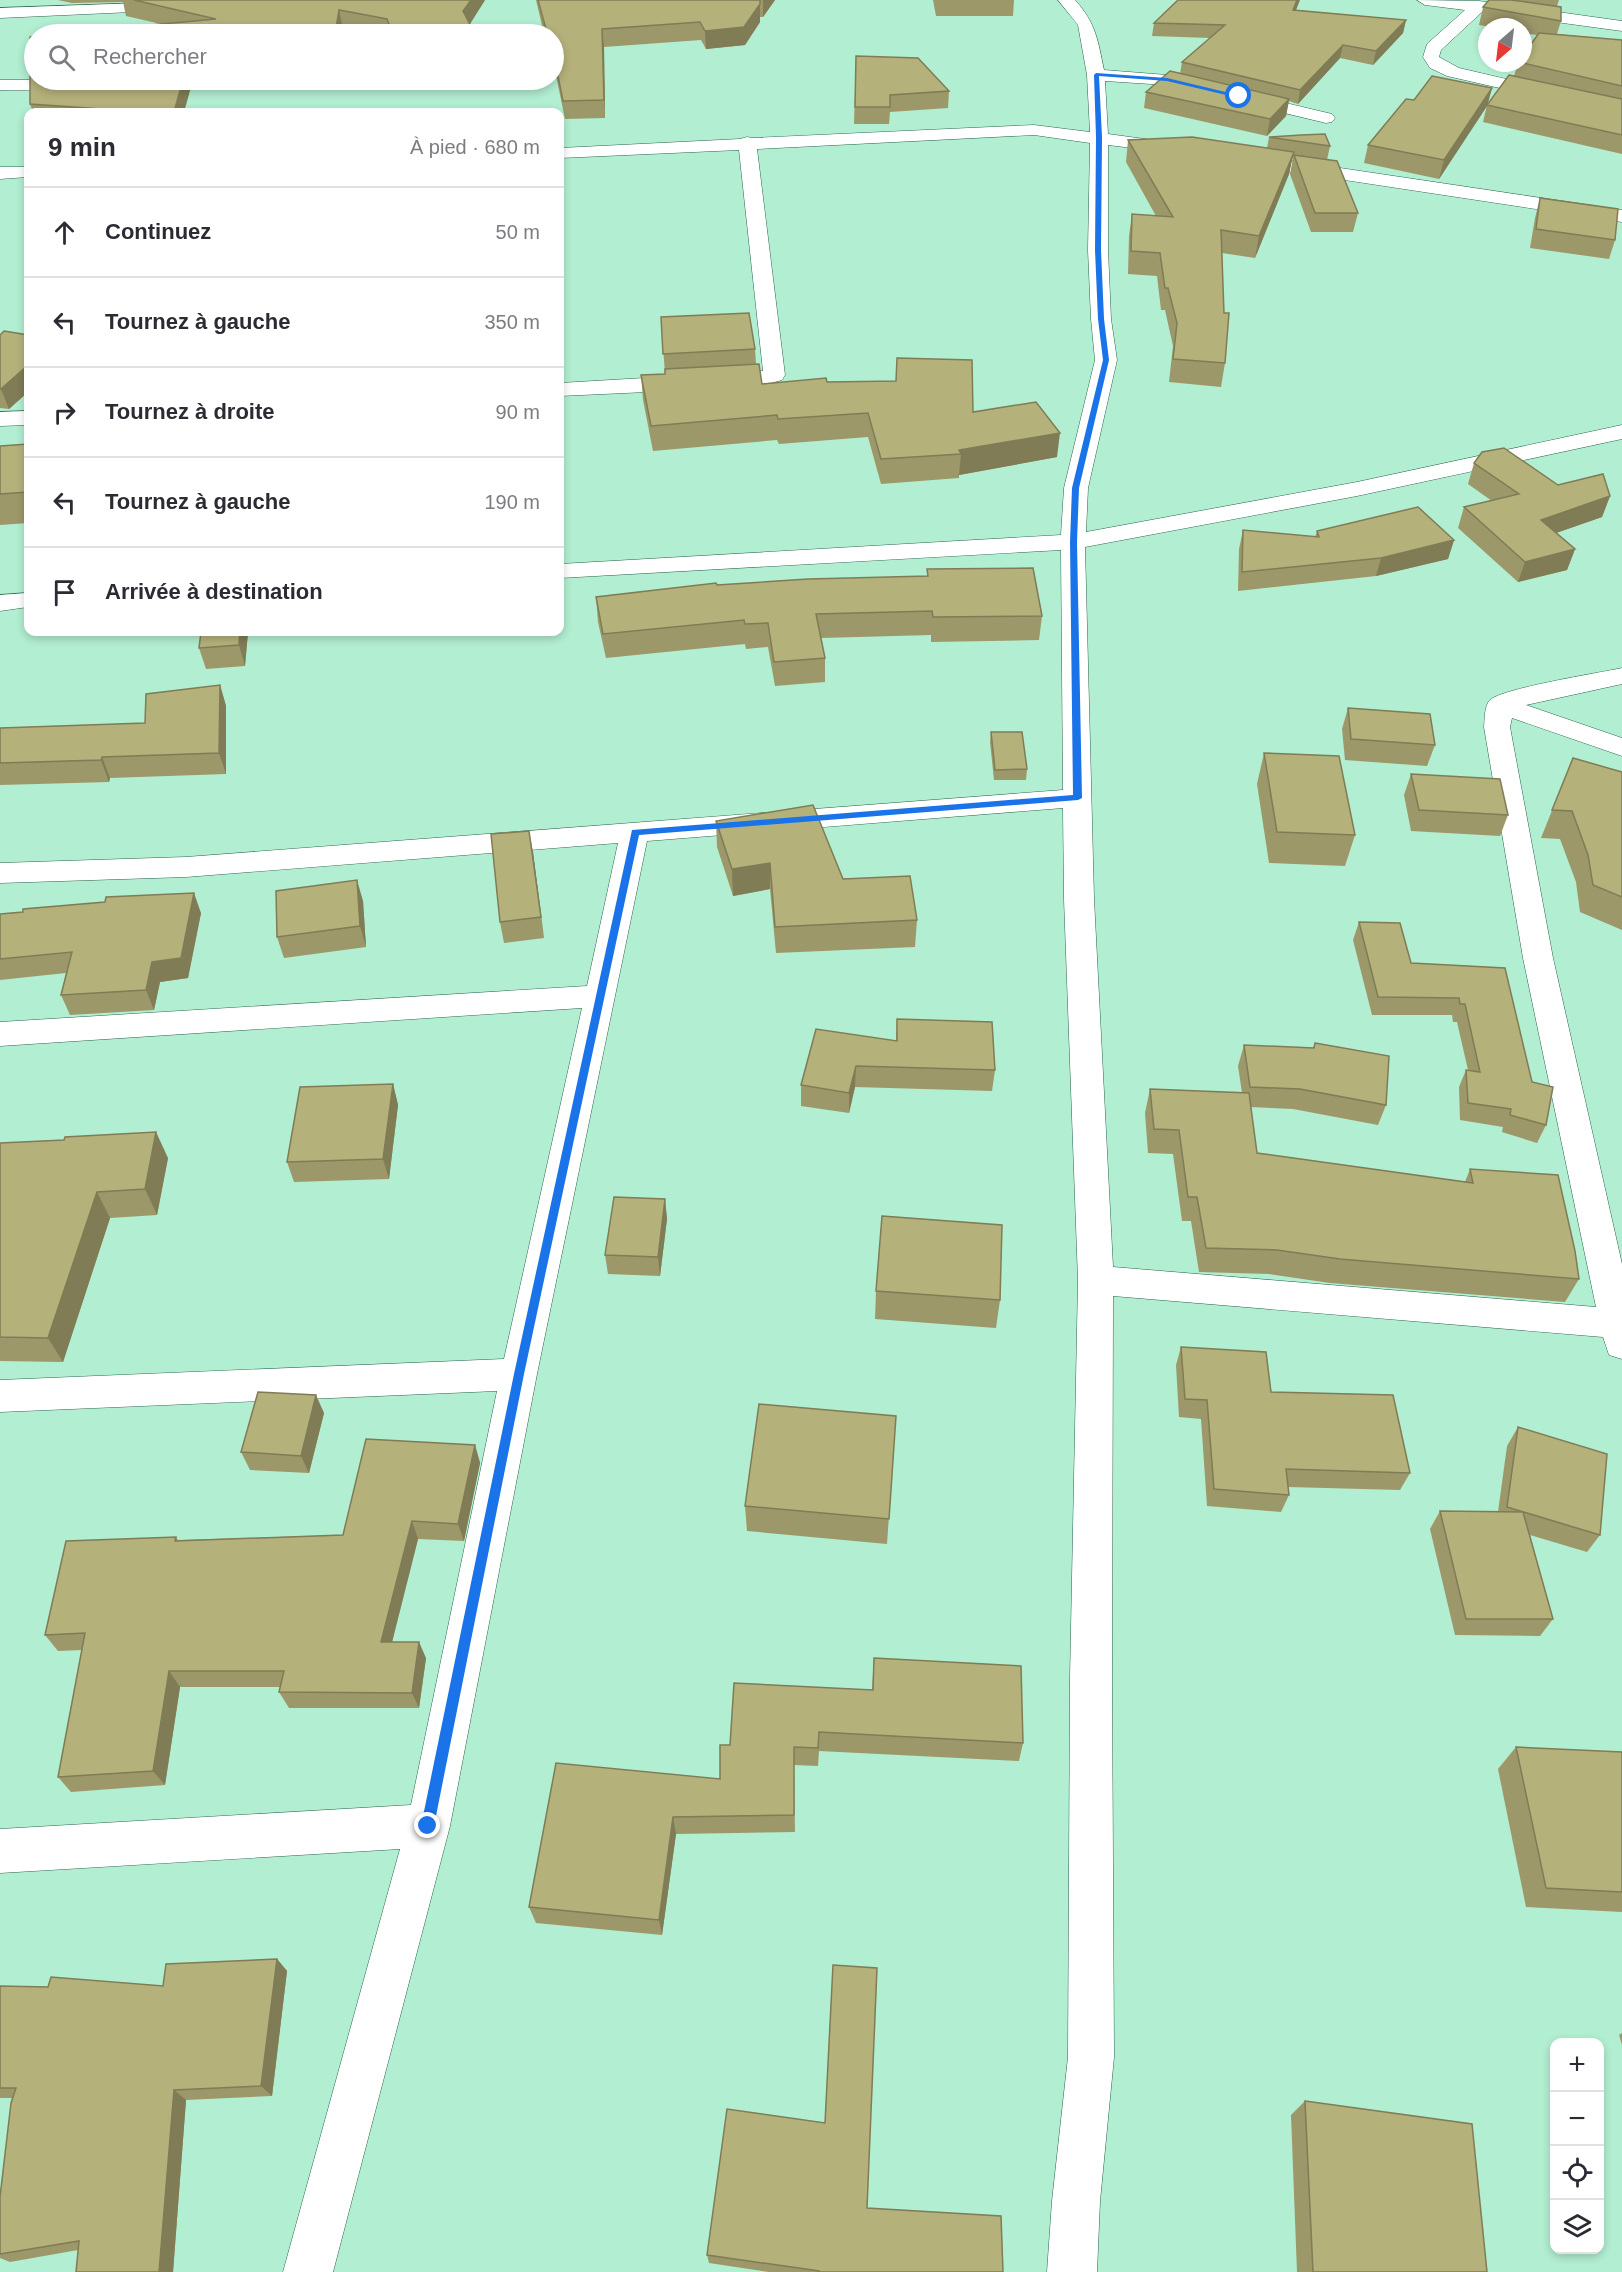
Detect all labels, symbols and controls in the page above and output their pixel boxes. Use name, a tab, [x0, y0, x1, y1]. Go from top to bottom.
north arrow	[1478, 18, 1532, 72]
search box	[24, 24, 564, 90]
icon: search	[45, 41, 78, 74]
text: Rechercher	[93, 44, 207, 69]
route start	[1225, 82, 1251, 108]
text: 9 min	[48, 132, 116, 162]
text: À pied · 680 m	[410, 136, 540, 158]
icon: ahead	[48, 216, 81, 249]
text: Continuez	[105, 219, 211, 244]
text: 50 m	[496, 221, 540, 243]
icon: left	[48, 306, 81, 339]
text: Tournez à gauche	[105, 309, 290, 334]
text: 350 m	[484, 311, 540, 333]
icon: right	[48, 396, 81, 429]
text: Tournez à droite	[105, 399, 275, 424]
text: 90 m	[496, 401, 540, 423]
icon: left	[48, 486, 81, 519]
text: Tournez à gauche	[105, 489, 290, 514]
text: 190 m	[484, 491, 540, 513]
icon: arrive	[48, 576, 81, 609]
text: Arrivée à destination	[105, 579, 323, 604]
route end	[414, 1812, 440, 1838]
map controls	[1550, 2038, 1604, 2254]
button: +	[1550, 2038, 1604, 2092]
button: −	[1550, 2092, 1604, 2146]
button: locate	[1550, 2146, 1604, 2200]
button: layers	[1550, 2200, 1604, 2254]

